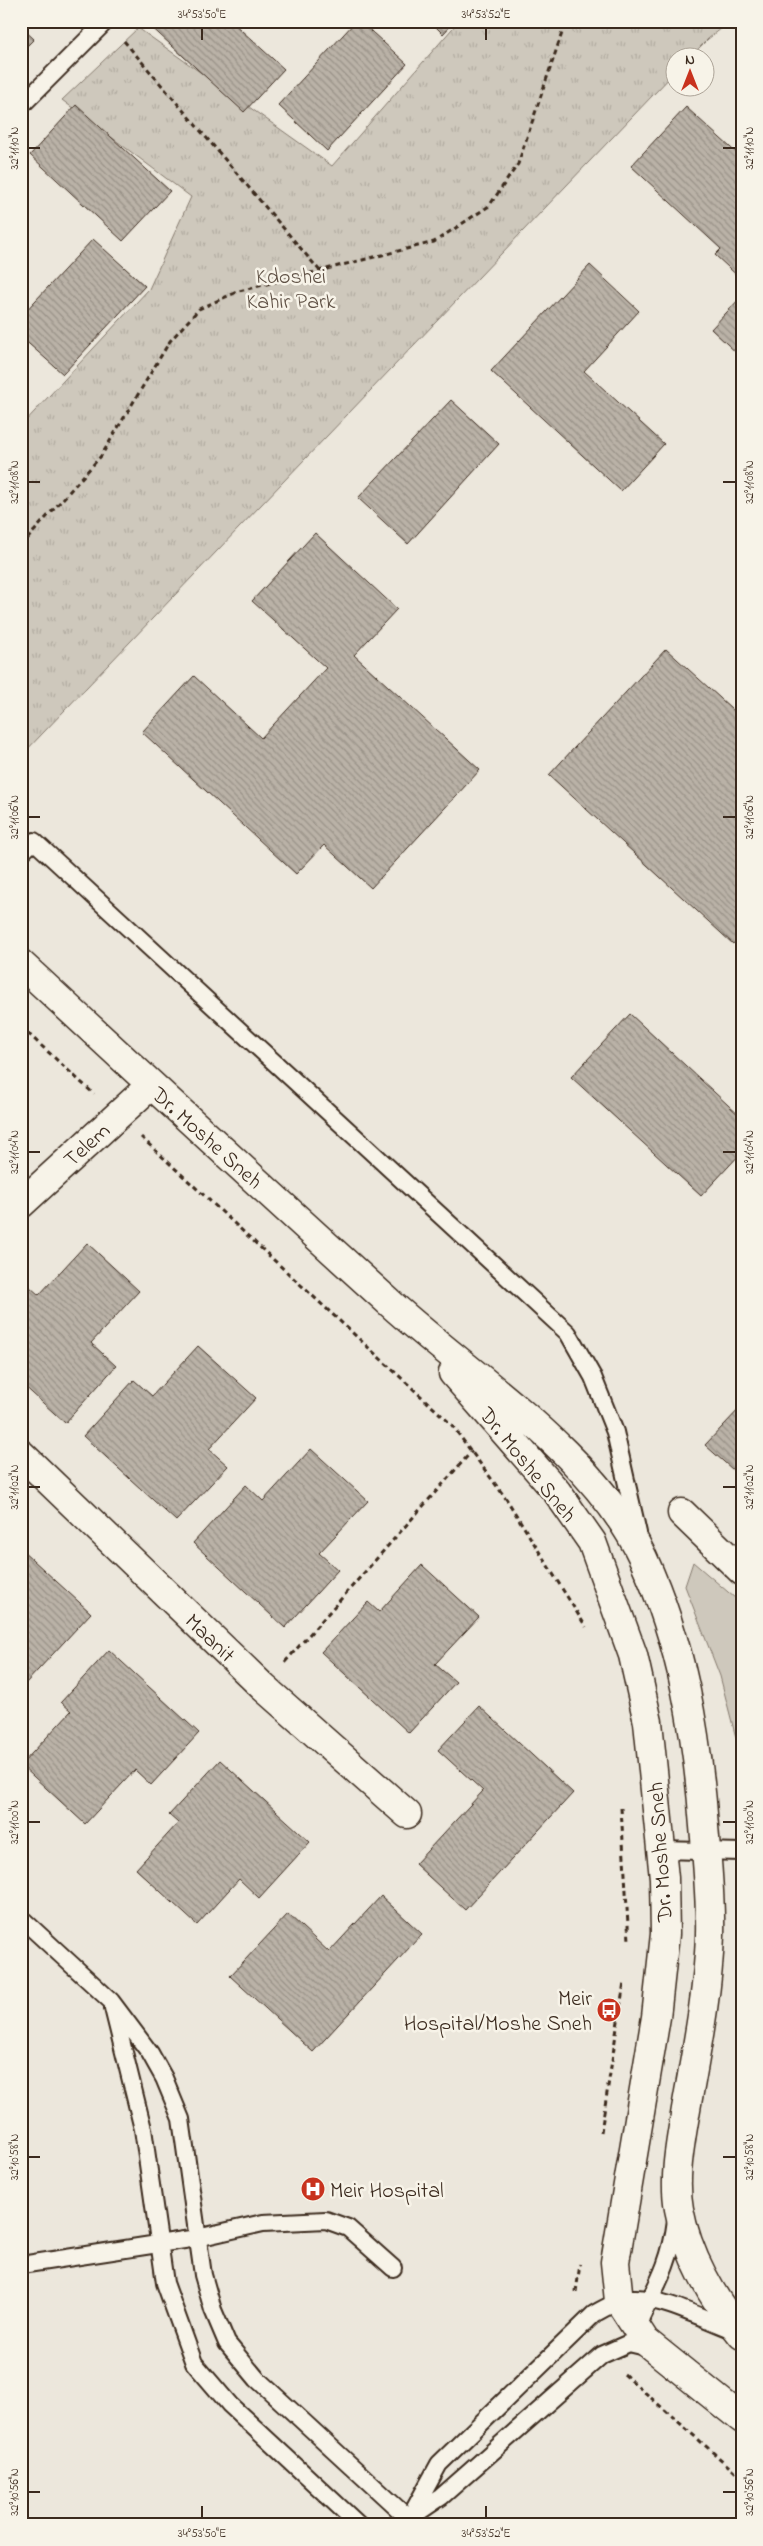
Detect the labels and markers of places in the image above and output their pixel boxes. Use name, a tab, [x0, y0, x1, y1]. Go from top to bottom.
place label: Meir Hospital/Moshe Sneh	[404, 1984, 592, 2041]
bus stop icon: Meir Hospital/Moshe Sneh	[596, 1997, 622, 2023]
hospital icon: Meir Hospital	[300, 2176, 326, 2202]
place label: Meir Hospital	[330, 2176, 444, 2208]

